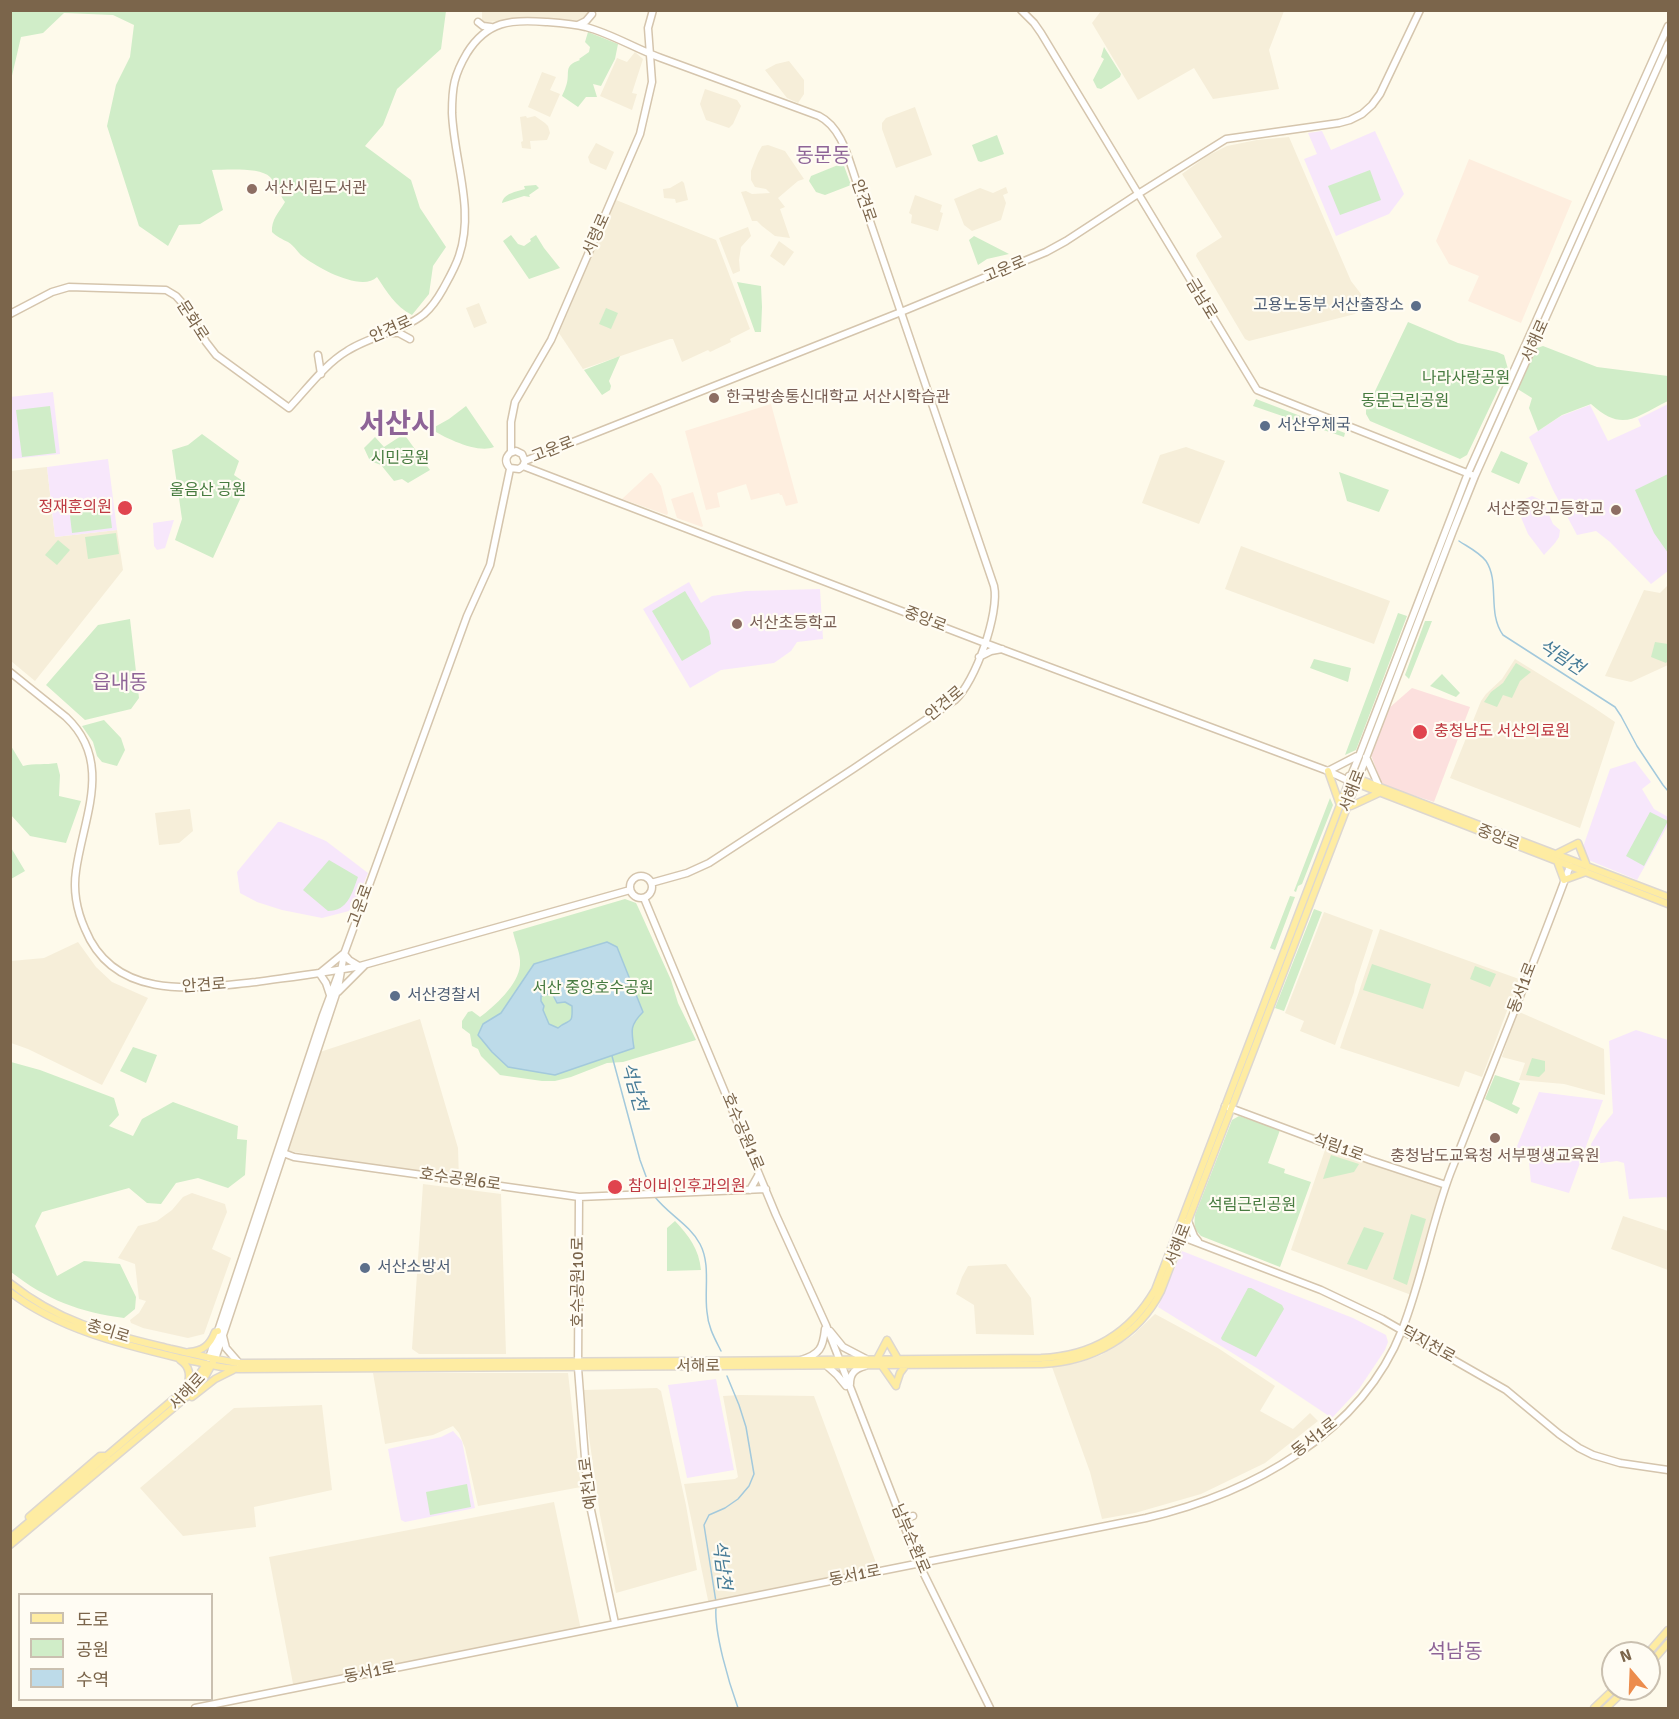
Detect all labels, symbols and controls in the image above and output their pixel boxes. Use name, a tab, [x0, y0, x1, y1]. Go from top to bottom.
district label: 동문동	[795, 145, 851, 169]
street label: 안견로	[847, 177, 879, 225]
place label: 서산시립도서관	[264, 179, 367, 199]
marker: 서산시립도서관	[245, 182, 259, 196]
street label: 서령로	[579, 211, 615, 259]
street label: 고운로	[981, 253, 1029, 287]
street label: 금남로	[1181, 275, 1221, 323]
place label: 고용노동부 서산출장소	[1253, 296, 1404, 316]
street label: 문화로	[172, 297, 212, 345]
marker: 고용노동부 서산출장소	[1409, 299, 1423, 313]
street label: 안견로	[367, 312, 415, 348]
street label: 서해로	[1518, 317, 1554, 365]
park label: 나라사랑공원	[1422, 369, 1510, 389]
place label: 한국방송통신대학교 서산시학습관	[726, 388, 950, 408]
marker: 한국방송통신대학교 서산시학습관	[707, 391, 721, 405]
park label: 동문근린공원	[1361, 392, 1449, 412]
district label: 서산시	[359, 409, 437, 443]
place label: 서산우체국	[1277, 416, 1351, 436]
marker: 서산우체국	[1258, 419, 1272, 433]
street label: 고운로	[529, 433, 577, 467]
park label: 시민공원	[371, 449, 429, 469]
park label: 울음산 공원	[169, 481, 247, 501]
place label: 정재훈의원	[38, 498, 112, 518]
marker: 정재훈의원	[116, 499, 134, 517]
place label: 서산중앙고등학교	[1486, 500, 1604, 520]
marker: 서산중앙고등학교	[1609, 503, 1623, 517]
street label: 중앙로	[901, 603, 949, 637]
place label: 서산초등학교	[749, 614, 837, 634]
marker: 서산초등학교	[730, 617, 744, 631]
water label: 석림천	[1534, 635, 1588, 681]
district label: 읍내동	[92, 672, 148, 696]
street label: 안견로	[922, 682, 968, 726]
place label: 충청남도 서산의료원	[1434, 722, 1570, 742]
marker: 충청남도 서산의료원	[1411, 723, 1429, 741]
street label: 서해로	[1336, 767, 1370, 815]
street label: 중앙로	[1474, 821, 1522, 855]
street label: 고운로	[344, 882, 378, 930]
street label: 동서1로	[1505, 960, 1541, 1016]
street label: 안견로	[181, 975, 227, 997]
park label: 서산 중앙호수공원	[532, 979, 654, 999]
place label: 서산경찰서	[407, 986, 481, 1006]
marker: 서산경찰서	[388, 989, 402, 1003]
water label: 석남천	[616, 1060, 650, 1114]
street label: 호수공원1로	[717, 1090, 767, 1174]
street label: 석림1로	[1310, 1130, 1366, 1166]
marker: 충청남도교육청 서부평생교육원	[1488, 1131, 1502, 1145]
place label: 충청남도교육청 서부평생교육원	[1390, 1147, 1600, 1167]
street label: 호수공원6로	[418, 1165, 502, 1195]
place label: 참이비인후과의원	[628, 1177, 746, 1197]
marker: 참이비인후과의원	[606, 1178, 624, 1196]
park label: 석림근린공원	[1208, 1196, 1296, 1216]
street label: 서해로	[1162, 1221, 1196, 1269]
street label: 호수공원10로	[569, 1237, 589, 1327]
place label: 서산소방서	[377, 1258, 451, 1278]
marker: 서산소방서	[358, 1261, 372, 1275]
street label: 충의로	[84, 1316, 132, 1348]
street label: 덕지천로	[1398, 1322, 1458, 1368]
street label: 서해로	[676, 1357, 720, 1377]
street label: 서해로	[166, 1369, 210, 1415]
street label: 동서1로	[1288, 1414, 1342, 1462]
street label: 예천1로	[576, 1456, 602, 1510]
street label: 남부순환로	[887, 1501, 933, 1577]
water label: 석남천	[707, 1539, 735, 1591]
street label: 동서1로	[827, 1562, 883, 1590]
legend	[18, 1593, 213, 1701]
text: 도로	[76, 1609, 109, 1631]
text: 공원	[76, 1639, 109, 1661]
district label: 석남동	[1427, 1641, 1483, 1665]
north arrow	[1601, 1641, 1661, 1701]
text: N	[1617, 1645, 1634, 1667]
street label: 동서1로	[342, 1659, 398, 1687]
text: 수역	[76, 1669, 109, 1691]

